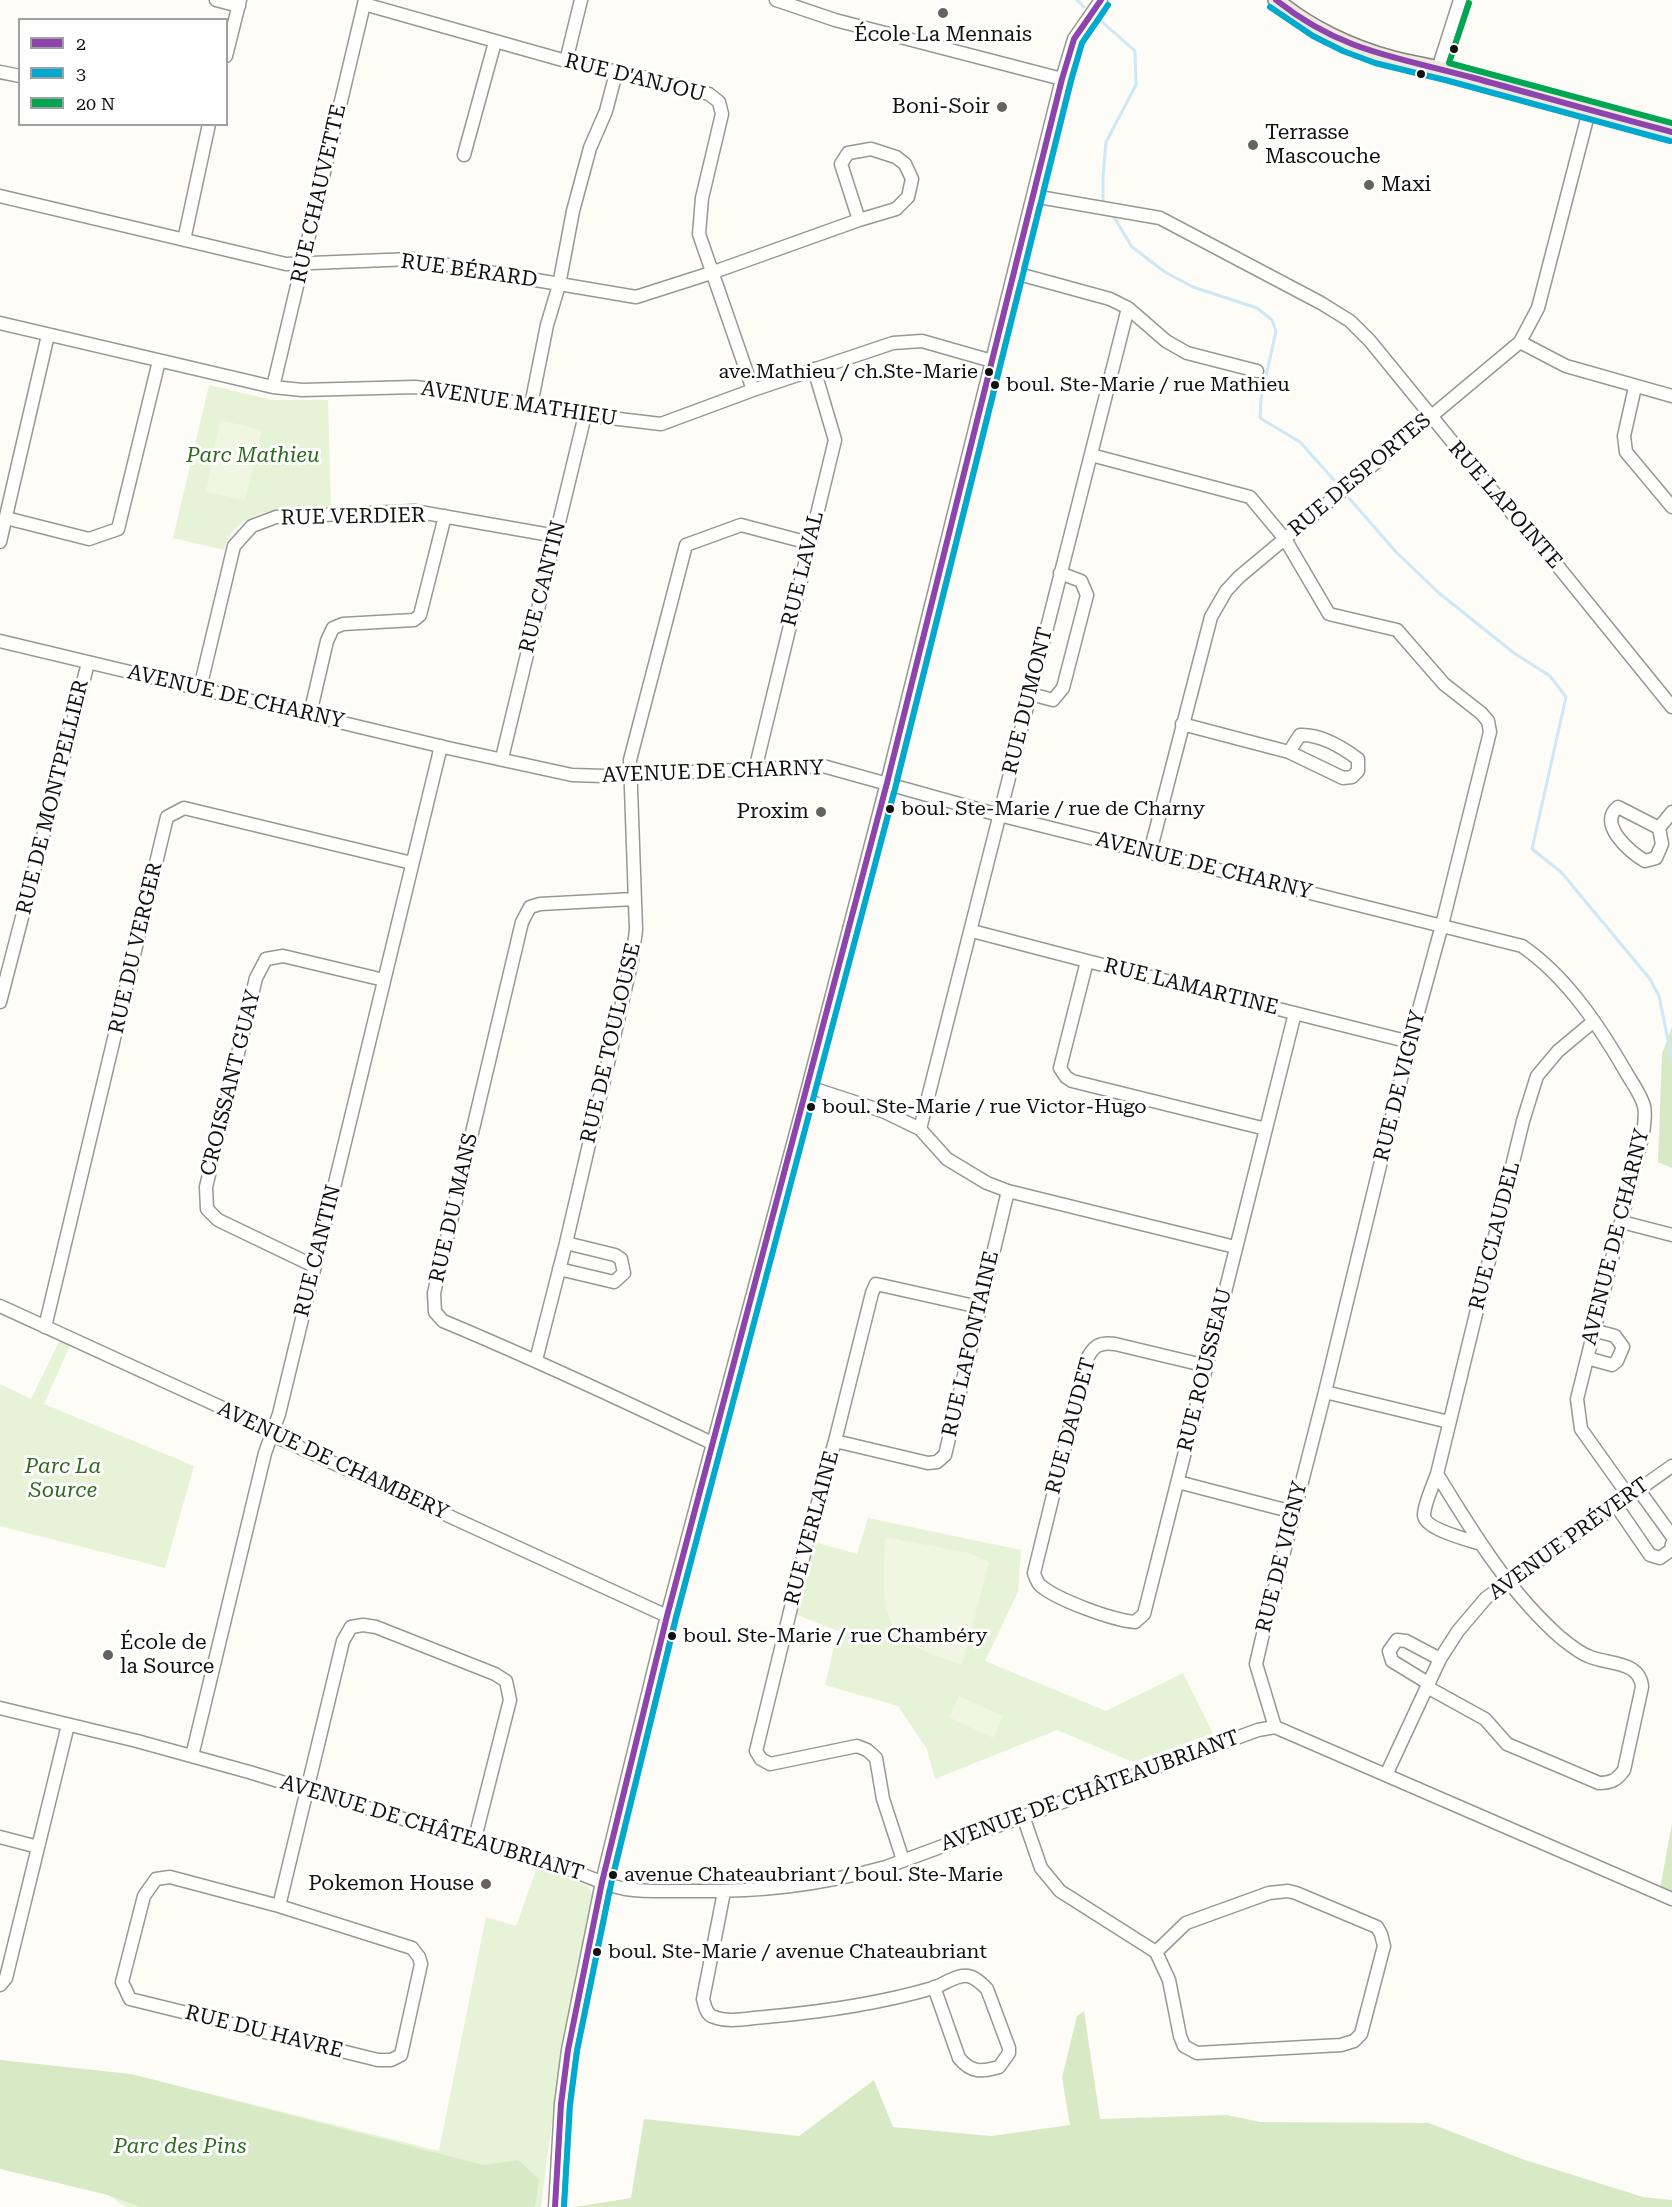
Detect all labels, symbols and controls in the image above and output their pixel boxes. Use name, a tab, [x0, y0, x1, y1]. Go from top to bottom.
marker: École La Mennais	[936, 6, 950, 20]
legend	[18, 18, 228, 126]
place label: École La Mennais	[854, 22, 1032, 48]
text: 2	[76, 33, 86, 54]
unlabelled marker	[1448, 43, 1460, 55]
street label: RUE D'ANJOU	[562, 48, 708, 108]
text: 3	[76, 63, 86, 84]
unlabelled marker	[1415, 68, 1427, 80]
text: 20 N	[76, 93, 115, 114]
place label: Boni-Soir	[892, 94, 990, 120]
marker: Boni-Soir	[995, 100, 1009, 114]
street label: RUE CHAUVETTE	[286, 102, 352, 286]
place label: Terrasse Mascouche	[1265, 120, 1381, 170]
marker: Terrasse Mascouche	[1246, 138, 1260, 152]
place label: Maxi	[1381, 172, 1431, 198]
marker: Maxi	[1362, 178, 1376, 192]
street label: RUE BÉRARD	[399, 249, 539, 293]
place label: ave.Mathieu / ch.Ste-Marie	[718, 360, 978, 384]
marker: ave.Mathieu / ch.Ste-Marie	[983, 366, 995, 378]
place label: boul. Ste-Marie / rue Mathieu	[1006, 373, 1290, 397]
street label: AVENUE MATHIEU	[419, 376, 619, 432]
marker: boul. Ste-Marie / rue Mathieu	[989, 379, 1001, 391]
street label: RUE DESPORTES	[1284, 408, 1436, 542]
street label: RUE LAPOINTE	[1443, 436, 1567, 574]
park label: Parc Mathieu	[186, 443, 320, 469]
street label: RUE VERDIER	[280, 503, 426, 531]
street label: RUE LAVAL	[777, 509, 829, 629]
street label: RUE CANTIN	[514, 518, 572, 656]
street label: RUE DUMONT	[998, 625, 1058, 777]
street label: AVENUE DE CHARNY	[125, 660, 347, 734]
street label: RUE DE MONTPELLIER	[12, 677, 94, 917]
street label: AVENUE DE CHARNY	[602, 756, 824, 788]
place label: boul. Ste-Marie / rue de Charny	[901, 797, 1205, 821]
place label: Proxim	[737, 799, 809, 825]
marker: boul. Ste-Marie / rue de Charny	[884, 803, 896, 815]
marker: Proxim	[814, 805, 828, 819]
street label: AVENUE DE CHARNY	[1093, 827, 1315, 905]
street label: RUE DU VERGER	[104, 860, 168, 1036]
street label: RUE DE TOULOUSE	[576, 940, 646, 1146]
street label: RUE LAMARTINE	[1101, 953, 1281, 1021]
street label: CROISSANT GUAY	[196, 987, 266, 1179]
street label: RUE DE VIGNY	[1369, 1008, 1431, 1164]
place label: boul. Ste-Marie / rue Victor-Hugo	[822, 1095, 1146, 1119]
marker: boul. Ste-Marie / rue Victor-Hugo	[805, 1101, 817, 1113]
street label: AVENUE DE CHARNY	[1577, 1126, 1655, 1348]
street label: RUE DU MANS	[425, 1131, 483, 1285]
street label: RUE CLAUDEL	[1464, 1159, 1526, 1313]
street label: RUE CANTIN	[289, 1182, 347, 1320]
street label: RUE LAFONTAINE	[937, 1249, 1005, 1439]
street label: RUE ROUSSEAU	[1172, 1286, 1238, 1454]
street label: RUE DAUDET	[1041, 1355, 1101, 1497]
street label: AVENUE DE CHAMBERY	[214, 1396, 452, 1526]
street label: RUE VERLAINE	[779, 1448, 845, 1608]
park label: Parc La Source	[25, 1454, 101, 1504]
street label: AVENUE PRÉVERT	[1484, 1472, 1654, 1606]
street label: RUE DE VIGNY	[1251, 1479, 1313, 1635]
place label: boul. Ste-Marie / rue Chambéry	[683, 1624, 987, 1648]
place label: École de la Source	[120, 1630, 214, 1680]
marker: boul. Ste-Marie / rue Chambéry	[666, 1630, 678, 1642]
marker: École de la Source	[101, 1648, 115, 1662]
street label: AVENUE DE CHÂTEAUBRIANT	[937, 1725, 1243, 1857]
street label: AVENUE DE CHÂTEAUBRIANT	[277, 1770, 587, 1886]
place label: avenue Chateaubriant / boul. Ste-Marie	[624, 1863, 1003, 1887]
marker: avenue Chateaubriant / boul. Ste-Marie	[607, 1869, 619, 1881]
place label: Pokemon House	[308, 1871, 474, 1897]
marker: Pokemon House	[479, 1877, 493, 1891]
place label: boul. Ste-Marie / avenue Chateaubriant	[608, 1940, 987, 1964]
marker: boul. Ste-Marie / avenue Chateaubriant	[591, 1946, 603, 1958]
street label: RUE DU HAVRE	[182, 2000, 346, 2064]
park label: Parc des Pins	[113, 2134, 247, 2160]

